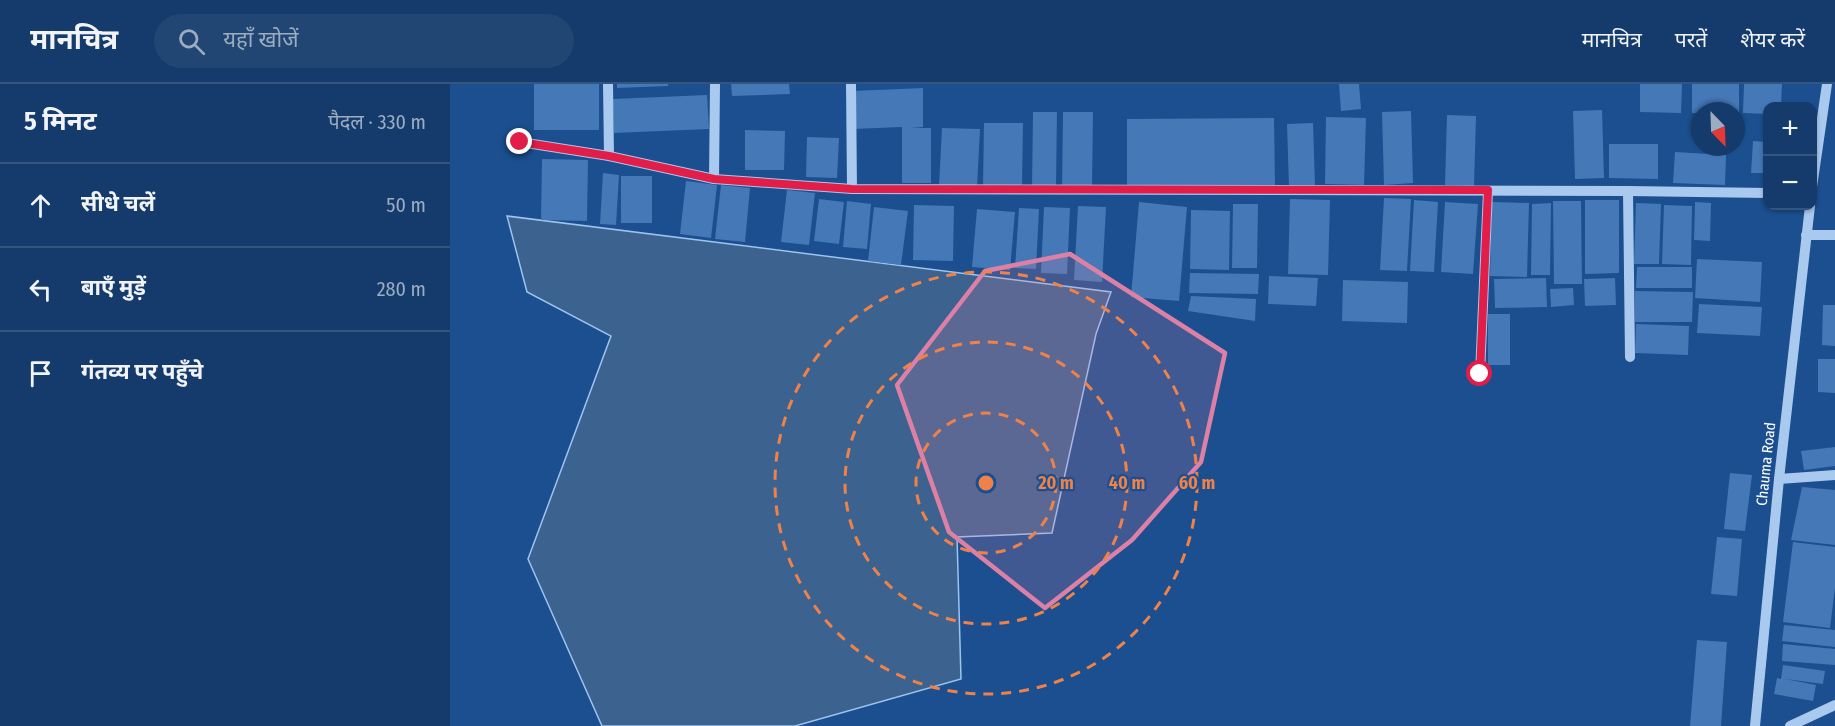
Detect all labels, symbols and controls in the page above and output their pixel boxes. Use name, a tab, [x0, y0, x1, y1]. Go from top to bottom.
search box	[154, 14, 574, 68]
text: मानचित्र	[30, 23, 118, 56]
icon: search	[175, 25, 208, 58]
text: यहाँ खोजें	[223, 26, 299, 53]
text: मानचित्र	[1582, 27, 1642, 53]
text: परतें	[1675, 27, 1707, 53]
text: शेयर करें	[1740, 27, 1805, 53]
north arrow	[1691, 102, 1745, 156]
map controls	[1763, 102, 1817, 210]
button: +	[1763, 102, 1817, 156]
text: 5 मिनट	[24, 106, 97, 137]
text: पैदल · 330 m	[328, 110, 426, 134]
route end	[506, 128, 532, 154]
button: −	[1763, 156, 1817, 210]
icon: ahead	[24, 189, 57, 222]
text: सीधे चलें	[81, 190, 155, 217]
text: 50 m	[386, 193, 426, 217]
icon: left	[24, 273, 57, 306]
text: बाएँ मुड़ें	[81, 274, 146, 301]
text: 280 m	[377, 277, 426, 301]
icon: arrive	[24, 357, 57, 390]
text: गंतव्य पर पहुँचे	[81, 358, 203, 385]
route start	[1466, 360, 1492, 386]
street label: Chauma Road	[1753, 421, 1779, 507]
text: 20 m	[1037, 472, 1074, 494]
text: 40 m	[1109, 472, 1145, 494]
text: 60 m	[1179, 472, 1215, 494]
centre of rings	[976, 473, 996, 493]

